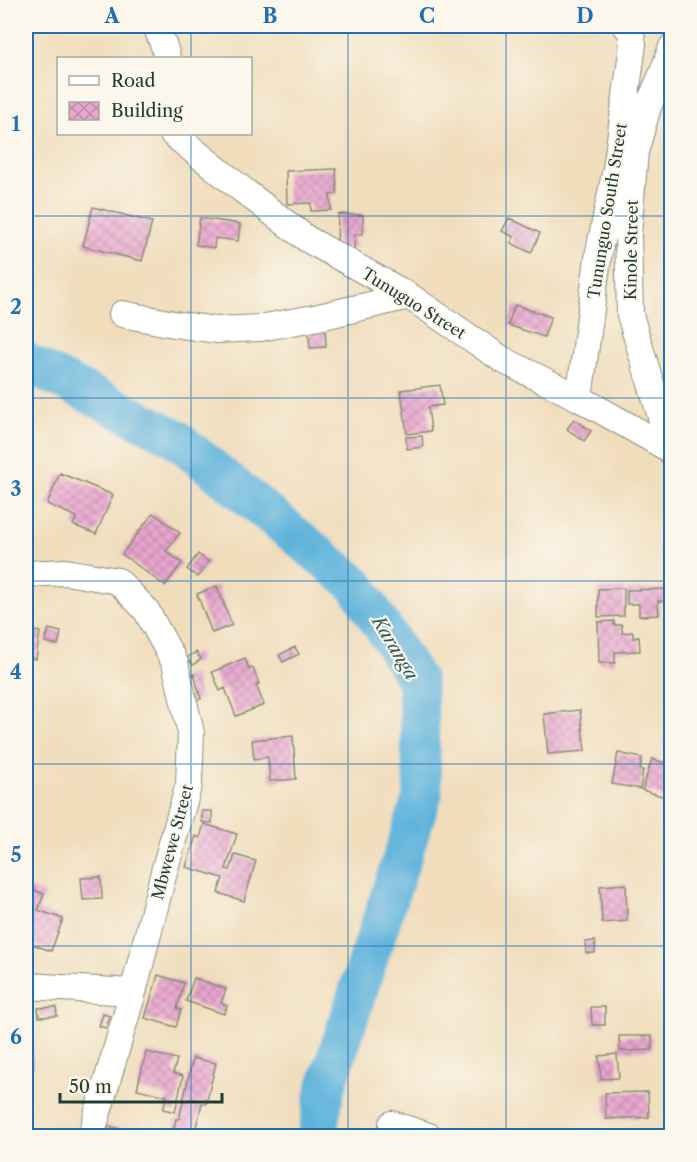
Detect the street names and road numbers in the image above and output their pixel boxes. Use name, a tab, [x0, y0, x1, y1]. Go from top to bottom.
street label: Tununguo South Street	[583, 121, 631, 300]
street label: Kinole Street	[620, 199, 642, 300]
street label: Tunuguo Street	[358, 263, 470, 343]
street label: Mbwewe Street	[147, 782, 197, 902]

